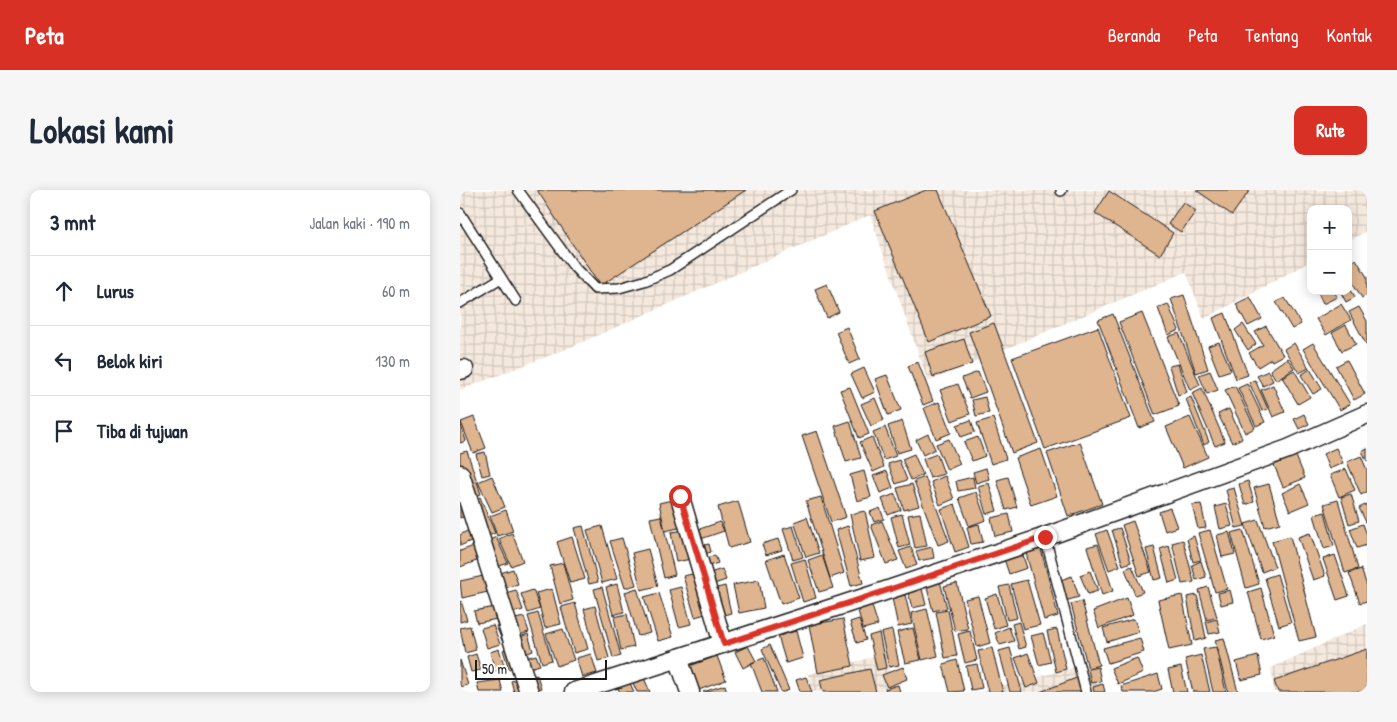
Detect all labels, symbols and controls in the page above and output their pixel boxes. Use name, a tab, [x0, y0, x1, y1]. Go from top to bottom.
text: Peta	[25, 19, 64, 51]
text: Beranda	[1108, 23, 1160, 48]
text: Peta	[1188, 23, 1217, 48]
text: Tentang	[1245, 23, 1298, 48]
text: Kontak	[1326, 23, 1372, 48]
button: Rute	[1294, 106, 1367, 155]
text: Lokasi kami	[30, 107, 175, 154]
map controls	[1307, 205, 1352, 295]
button: +	[1307, 205, 1352, 250]
text: 3 mnt	[50, 208, 95, 237]
text: Jalan kaki · 190 m	[309, 212, 410, 234]
button: −	[1307, 250, 1352, 295]
icon: ahead	[50, 277, 78, 305]
text: Lurus	[97, 278, 134, 304]
text: 60 m	[382, 280, 410, 302]
icon: left	[50, 347, 78, 375]
text: Belok kiri	[97, 348, 163, 374]
text: 130 m	[375, 350, 410, 372]
icon: arrive	[50, 417, 78, 445]
text: Tiba di tujuan	[97, 418, 188, 444]
route start	[669, 485, 692, 508]
route end	[1034, 526, 1057, 549]
scale bar	[475, 657, 608, 680]
text: 50 m	[482, 659, 507, 678]

